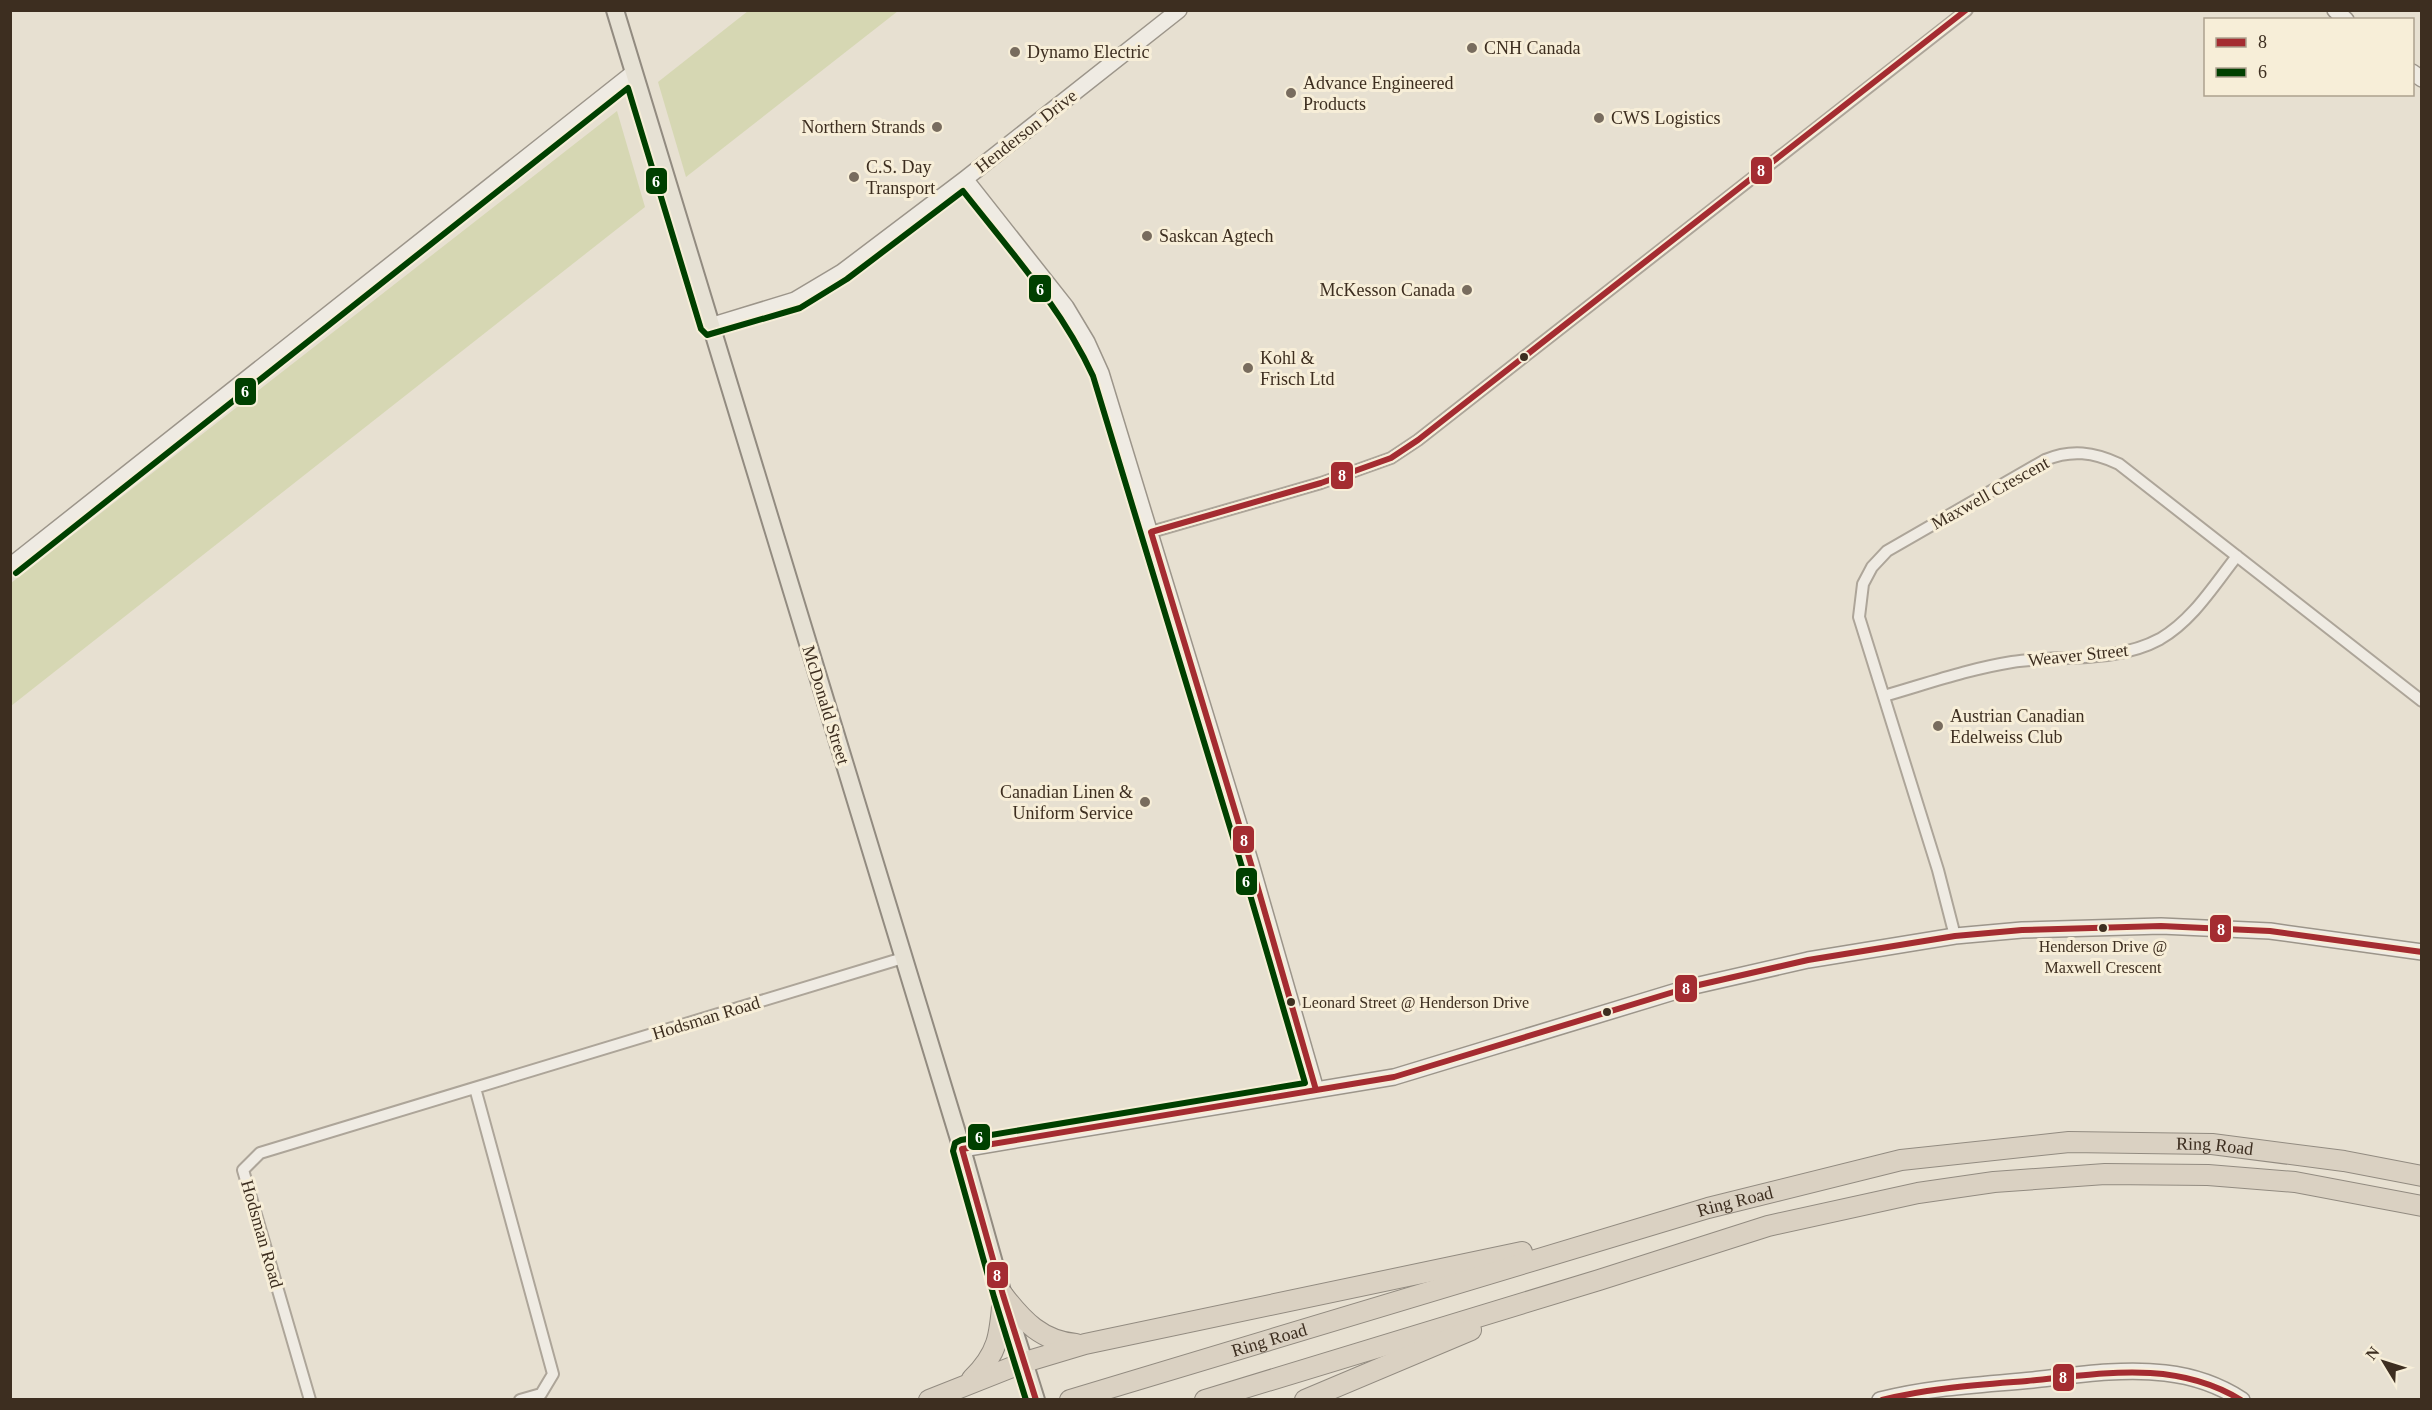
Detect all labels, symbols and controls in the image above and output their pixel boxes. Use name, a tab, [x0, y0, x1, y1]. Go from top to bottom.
legend	[2204, 18, 2414, 96]
text: 8	[2258, 32, 2267, 52]
place label: CNH Canada	[1484, 38, 1580, 58]
marker: CNH Canada	[1465, 41, 1479, 55]
place label: Dynamo Electric	[1027, 42, 1149, 62]
marker: Dynamo Electric	[1008, 45, 1022, 59]
text: 6	[2258, 62, 2267, 82]
place label: Advance Engineered Products	[1303, 73, 1453, 114]
street label: Henderson Drive	[971, 85, 1081, 177]
marker: Advance Engineered Products	[1284, 86, 1298, 100]
place label: CWS Logistics	[1611, 108, 1721, 128]
marker: CWS Logistics	[1592, 111, 1606, 125]
place label: Northern Strands	[802, 117, 925, 137]
marker: Northern Strands	[930, 120, 944, 134]
line badge: 8	[1750, 156, 1773, 185]
place label: C.S. Day Transport	[866, 157, 935, 198]
text: 8	[1757, 162, 1765, 179]
line badge: 6	[645, 167, 668, 195]
marker: C.S. Day Transport	[847, 170, 861, 184]
text: 6	[652, 173, 660, 190]
place label: Saskcan Agtech	[1159, 226, 1273, 246]
marker: Saskcan Agtech	[1140, 229, 1154, 243]
line badge: 6	[1028, 274, 1052, 303]
place label: McKesson Canada	[1320, 280, 1455, 300]
text: 6	[1036, 281, 1044, 298]
marker: McKesson Canada	[1460, 283, 1474, 297]
place label: Kohl & Frisch Ltd	[1260, 348, 1335, 389]
unlabelled marker	[1518, 351, 1530, 363]
marker: Kohl & Frisch Ltd	[1241, 361, 1255, 375]
line badge: 6	[234, 377, 257, 406]
text: 6	[241, 383, 249, 400]
street label: Maxwell Crescent	[1928, 452, 2052, 534]
line badge: 8	[1330, 461, 1354, 490]
text: 8	[1338, 467, 1346, 484]
street label: Weaver Street	[2027, 640, 2129, 670]
street label: McDonald Street	[798, 643, 854, 767]
place label: Austrian Canadian Edelweiss Club	[1950, 706, 2084, 747]
marker: Austrian Canadian Edelweiss Club	[1931, 719, 1945, 733]
place label: Canadian Linen & Uniform Service	[1000, 782, 1133, 823]
marker: Canadian Linen & Uniform Service	[1138, 795, 1152, 809]
line badge: 8	[1232, 825, 1255, 854]
text: 8	[1240, 832, 1248, 849]
line badge: 6	[1235, 867, 1258, 896]
text: 6	[1242, 873, 1250, 890]
line badge: 8	[2209, 914, 2232, 943]
text: 8	[2217, 921, 2225, 938]
marker: Henderson Drive @ Maxwell Crescent	[2097, 922, 2109, 934]
place label: Henderson Drive @ Maxwell Crescent	[2039, 938, 2167, 976]
line badge: 8	[1674, 974, 1698, 1003]
text: 8	[1682, 980, 1690, 997]
street label: Hodsman Road	[650, 992, 762, 1044]
place label: Leonard Street @ Henderson Drive	[1302, 994, 1529, 1012]
marker: Leonard Street @ Henderson Drive	[1285, 996, 1297, 1008]
unlabelled marker	[1601, 1006, 1613, 1018]
line badge: 6	[967, 1123, 991, 1151]
text: 6	[975, 1129, 983, 1146]
street label: Ring Road	[2176, 1133, 2255, 1159]
street label: Hodsman Road	[237, 1178, 287, 1290]
street label: Ring Road	[1695, 1182, 1775, 1221]
line badge: 8	[986, 1261, 1009, 1289]
text: 8	[993, 1267, 1001, 1284]
street label: Ring Road	[1229, 1319, 1309, 1361]
north arrow	[2354, 1332, 2414, 1392]
text: N	[2362, 1343, 2383, 1363]
line badge: 8	[2052, 1363, 2075, 1392]
text: 8	[2059, 1369, 2067, 1386]

